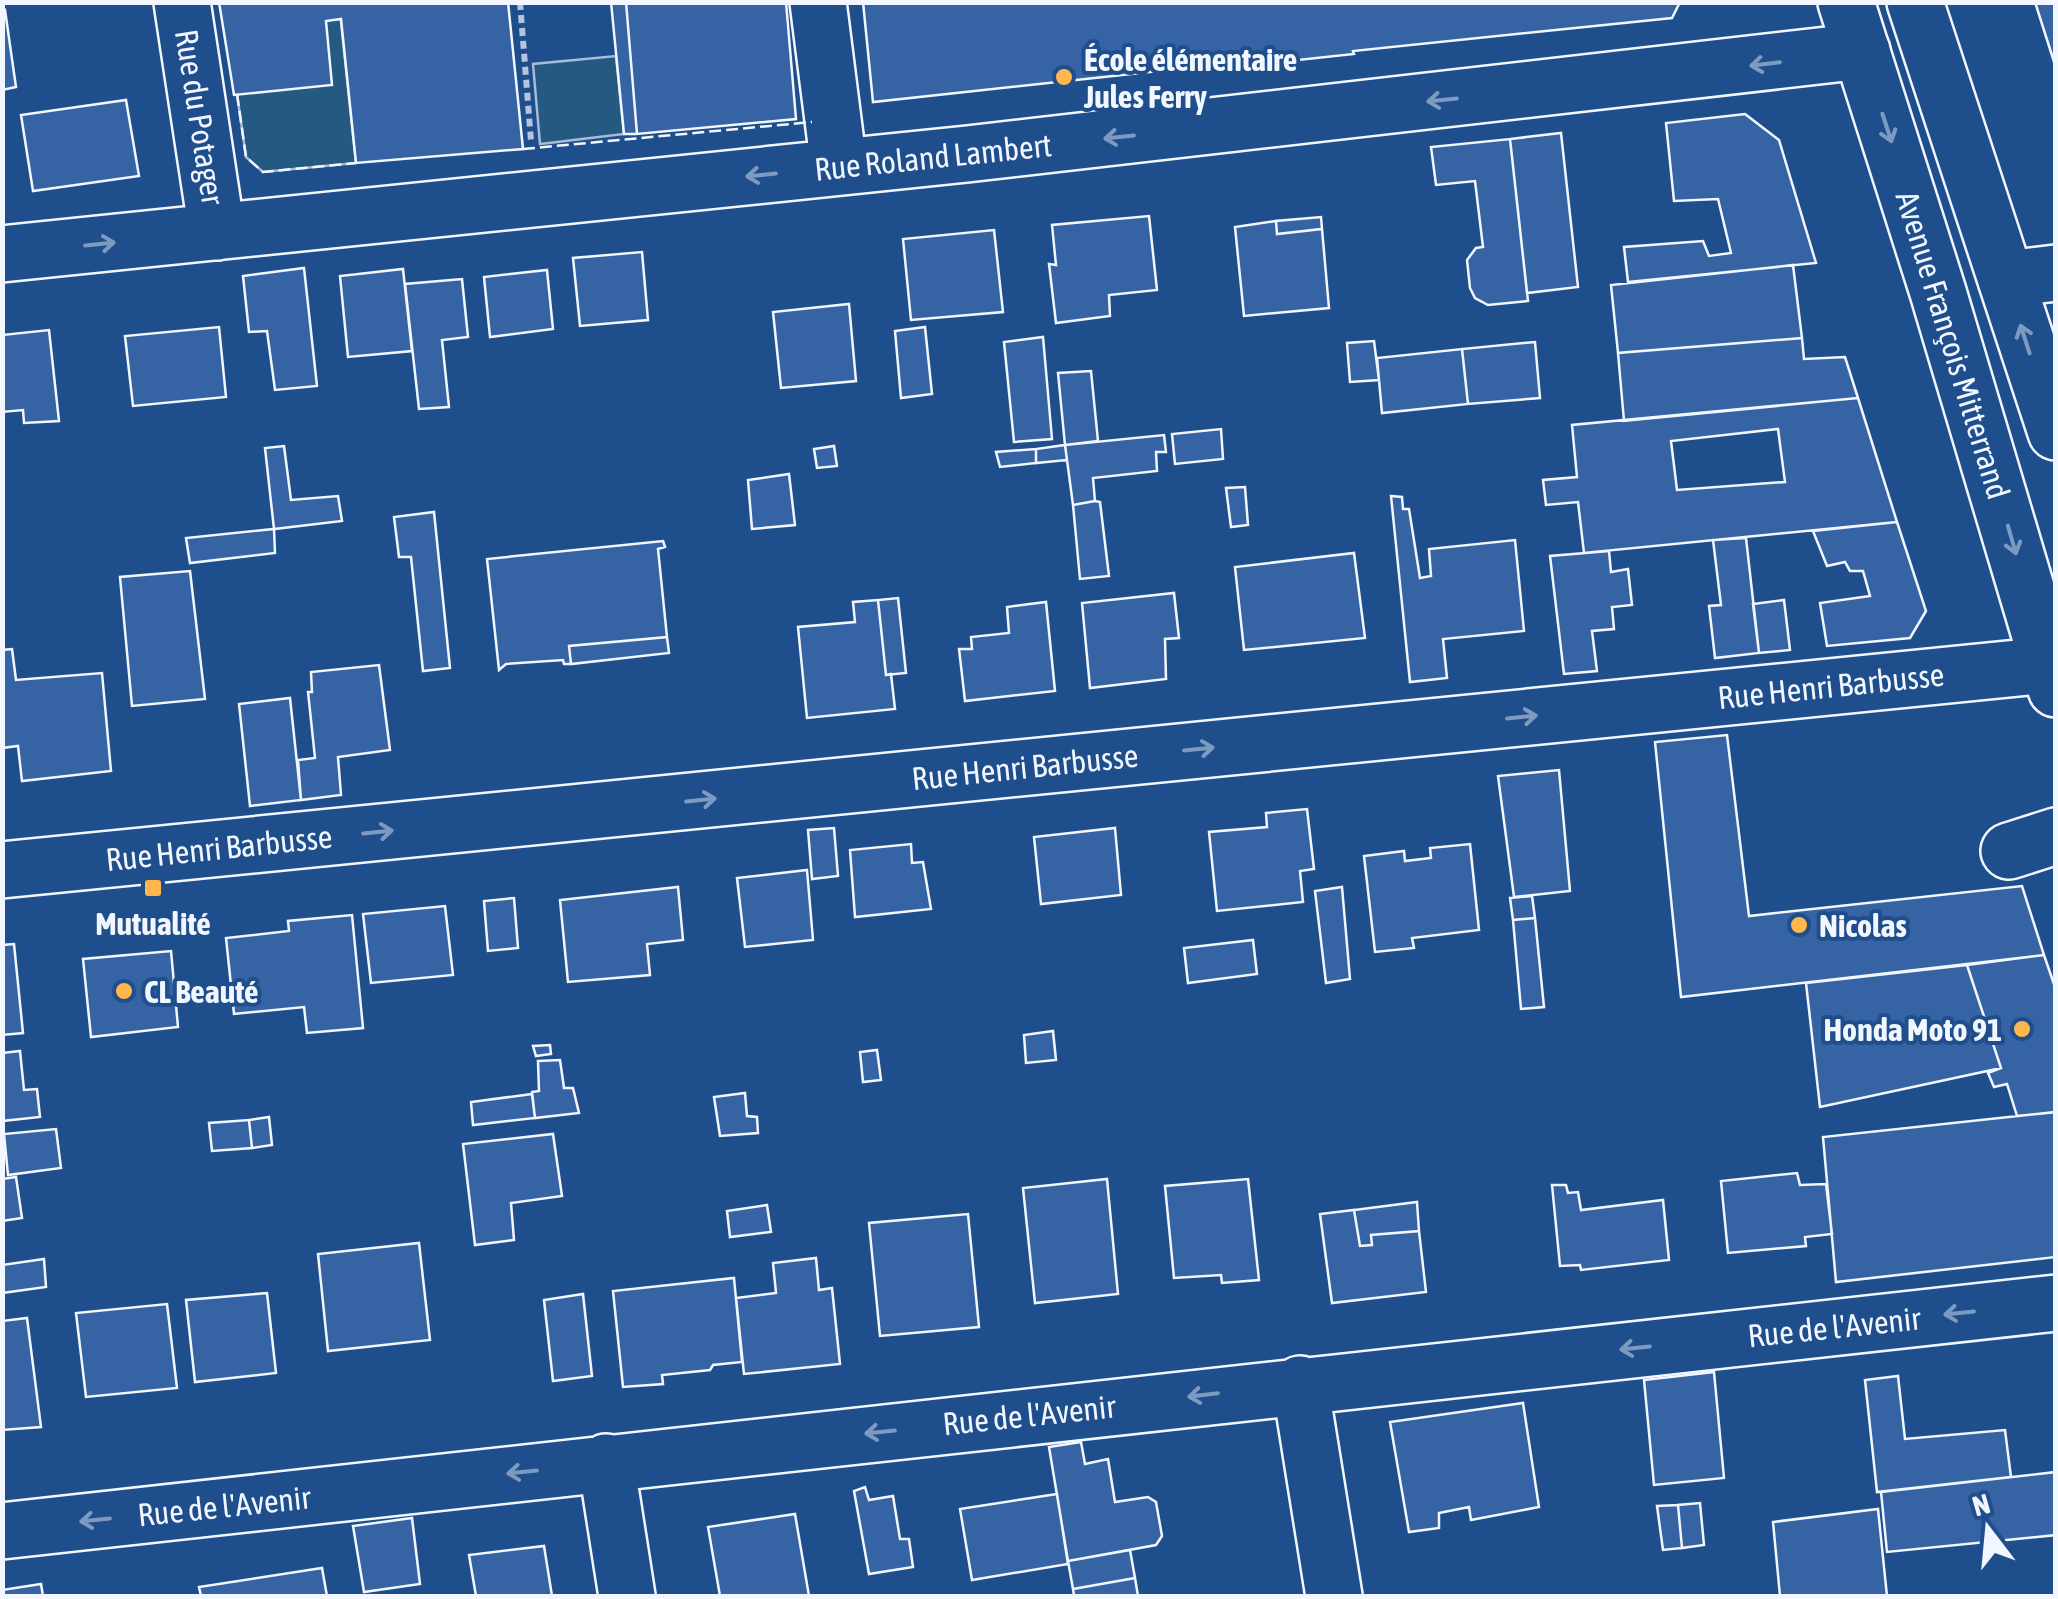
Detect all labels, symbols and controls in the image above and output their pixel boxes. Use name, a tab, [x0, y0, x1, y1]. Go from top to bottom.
street label: Rue du Potager	[168, 27, 232, 208]
place label: École élémentaire Jules Ferry	[1083, 41, 1297, 115]
one-way arrow	[1750, 55, 1782, 74]
marker: École élémentaire Jules Ferry	[1053, 66, 1075, 88]
one-way arrow	[1427, 91, 1459, 110]
one-way arrow	[1879, 112, 1897, 144]
street label: Rue Roland Lambert	[813, 126, 1053, 188]
one-way arrow	[1104, 128, 1136, 147]
one-way arrow	[746, 166, 778, 185]
street label: Avenue François Mitterrand	[1889, 187, 2017, 503]
one-way arrow	[83, 234, 115, 253]
one-way arrow	[2015, 324, 2033, 355]
one-way arrow	[2003, 524, 2022, 555]
street label: Rue Henri Barbusse	[1716, 656, 1946, 716]
one-way arrow	[1506, 707, 1538, 726]
street label: Rue Henri Barbusse	[910, 737, 1140, 797]
one-way arrow	[1182, 740, 1215, 759]
one-way arrow	[685, 790, 717, 809]
street label: Rue Henri Barbusse	[104, 818, 334, 878]
one-way arrow	[362, 822, 394, 841]
marker: Mutualité	[142, 877, 164, 899]
place label: Mutualité	[95, 905, 211, 942]
place label: Nicolas	[1819, 907, 1907, 944]
marker: Nicolas	[1788, 914, 1810, 936]
place label: CL Beauté	[144, 973, 259, 1010]
marker: CL Beauté	[113, 980, 135, 1002]
place label: Honda Moto 91	[1824, 1011, 2002, 1048]
marker: Honda Moto 91	[2011, 1018, 2033, 1040]
street label: Rue de l'Avenir	[1746, 1299, 1923, 1354]
one-way arrow	[1943, 1304, 1975, 1323]
one-way arrow	[1620, 1339, 1652, 1358]
one-way arrow	[1187, 1386, 1219, 1405]
street label: Rue de l'Avenir	[941, 1387, 1118, 1442]
one-way arrow	[864, 1423, 896, 1442]
one-way arrow	[506, 1463, 539, 1482]
street label: Rue de l'Avenir	[136, 1478, 313, 1533]
north arrow	[1938, 1479, 2038, 1579]
text: N	[1969, 1487, 1993, 1523]
one-way arrow	[79, 1511, 111, 1530]

